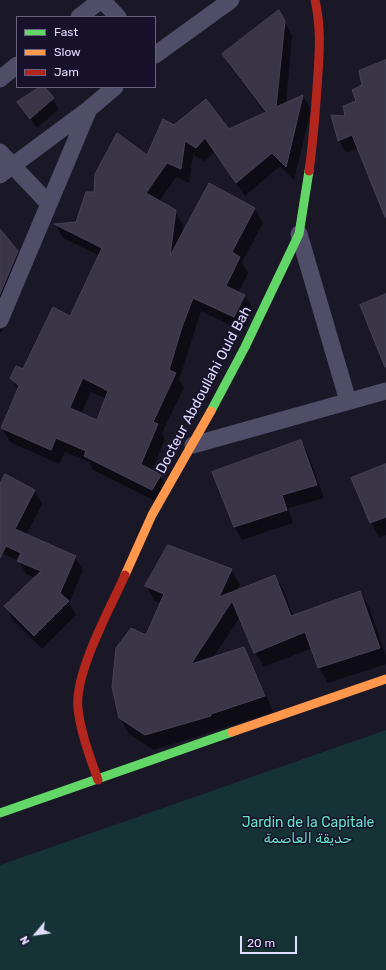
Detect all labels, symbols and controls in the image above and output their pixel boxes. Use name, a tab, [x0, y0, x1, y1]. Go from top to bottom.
legend	[16, 16, 156, 88]
text: Fast	[54, 25, 78, 39]
text: Slow	[54, 45, 81, 59]
text: Jam	[54, 65, 79, 79]
street label: Docteur Abdoullahi Ould Bah	[153, 304, 255, 476]
park label: Jardin de la Capitale حديقة العاصمة	[242, 815, 374, 848]
north arrow	[16, 914, 56, 954]
scale bar	[242, 928, 299, 954]
text: N	[17, 933, 33, 947]
text: 20 m	[247, 936, 275, 950]

